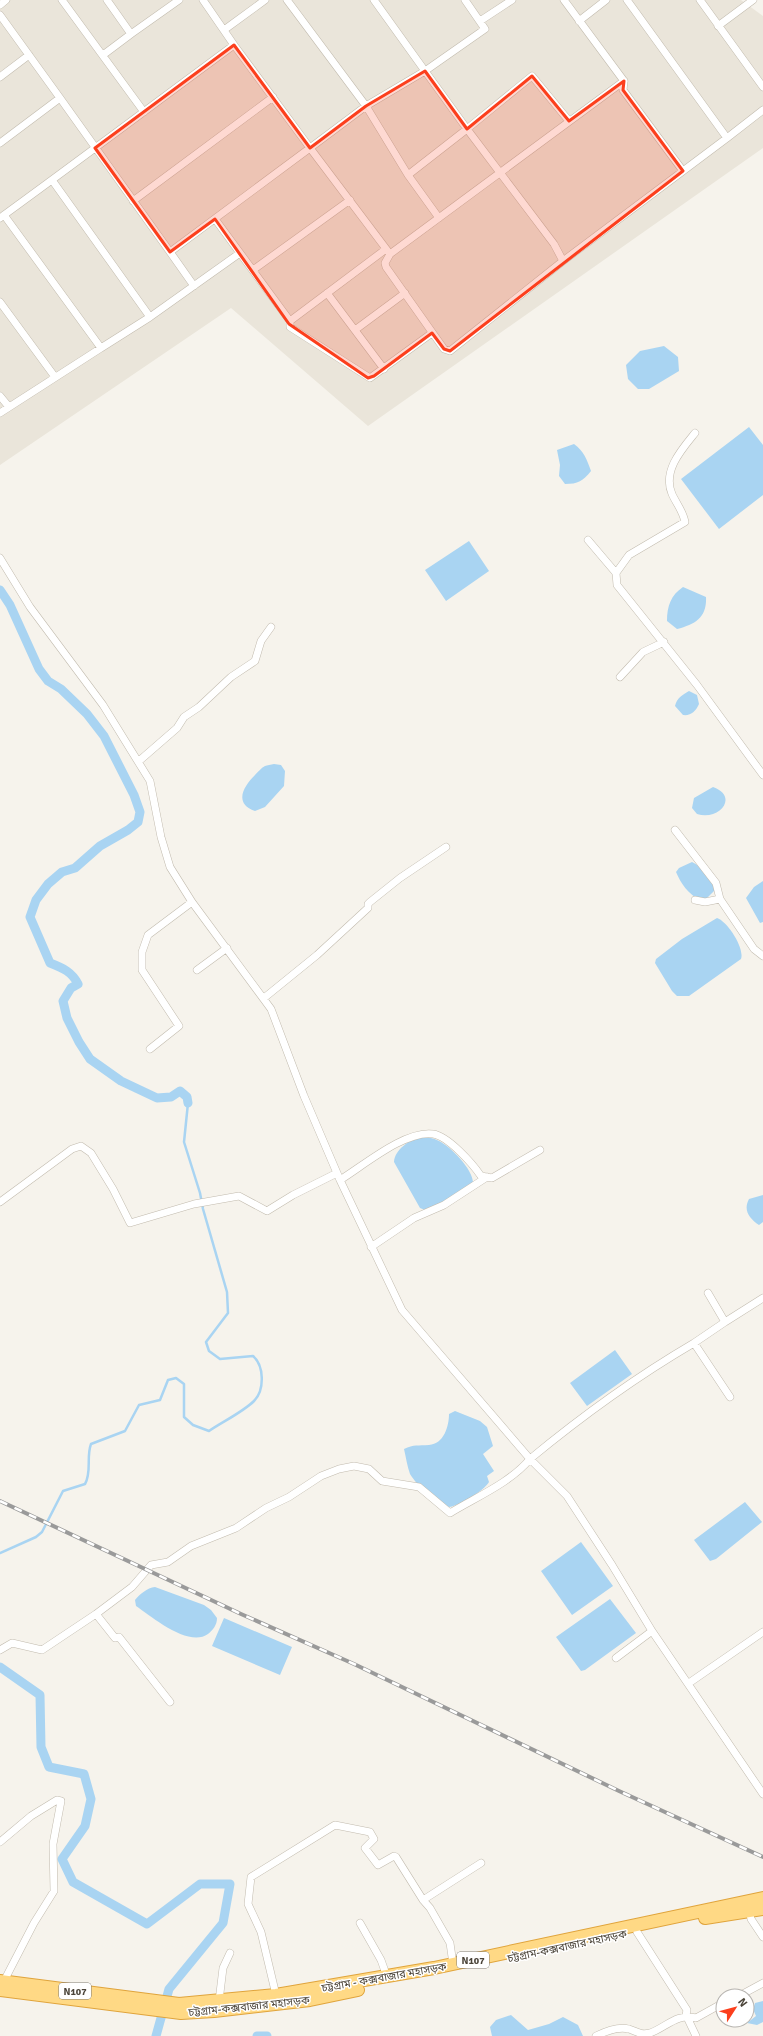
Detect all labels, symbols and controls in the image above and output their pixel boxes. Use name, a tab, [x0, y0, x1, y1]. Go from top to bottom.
street label: চট্টগ্রাম-কক্সবাজার মহাসড়ক	[505, 1927, 628, 1966]
road number: N107	[457, 1952, 489, 1968]
street label: চট্টগ্রাম - কক্সবাজার মহাসড়ক	[320, 1960, 448, 1995]
road number: N107	[59, 1983, 91, 1999]
north arrow	[715, 1988, 755, 2028]
street label: চট্টগ্রাম-কক্সবাজার মহাসড়ক	[187, 1994, 310, 2019]
text: N	[735, 1995, 750, 2009]

